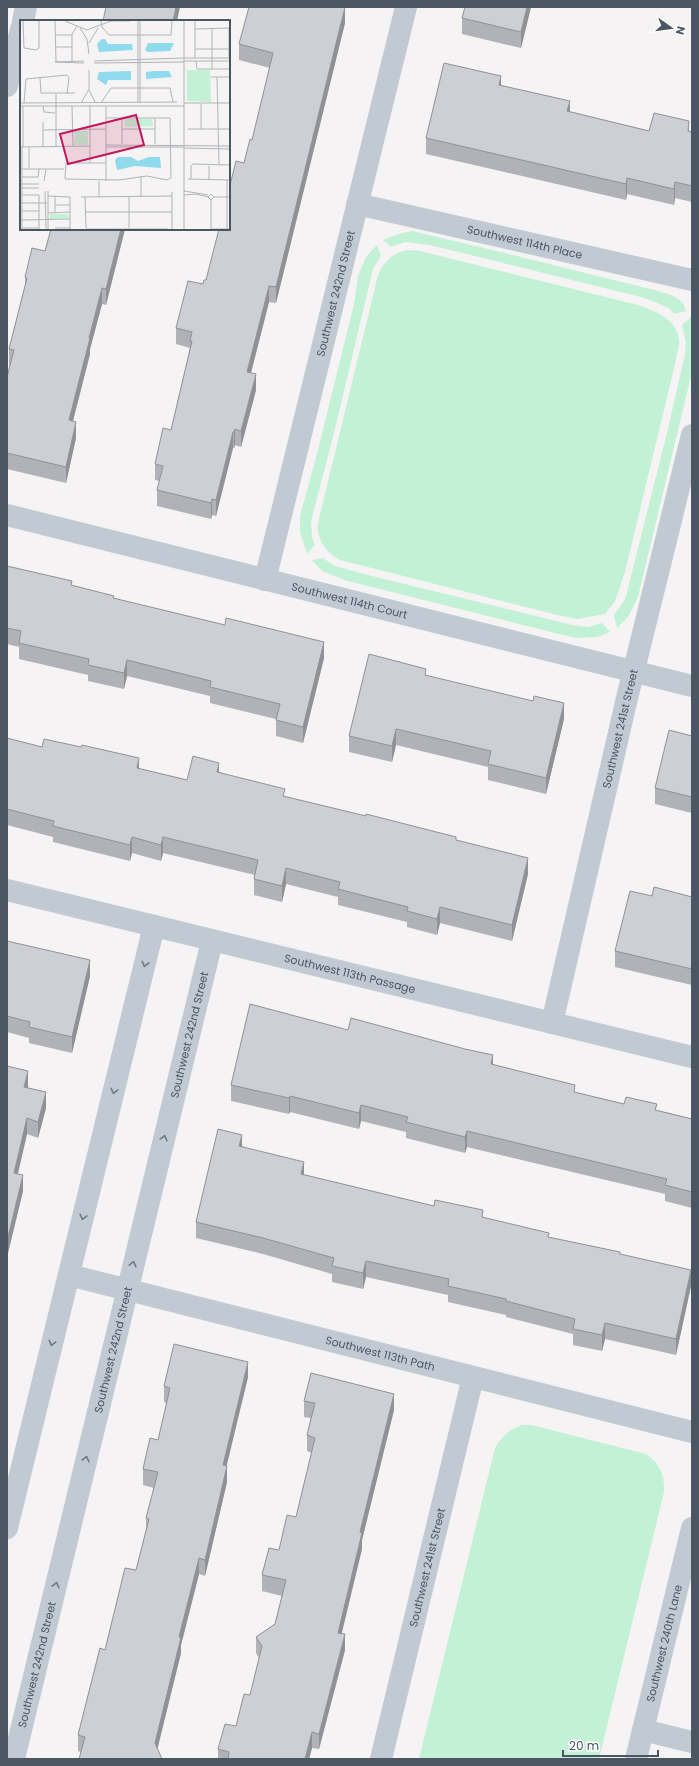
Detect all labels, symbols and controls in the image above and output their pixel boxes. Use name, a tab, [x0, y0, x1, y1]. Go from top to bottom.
north arrow	[651, 8, 691, 48]
inset map	[20, 20, 230, 230]
text: N	[672, 24, 689, 36]
street label: Southwest 114th Place	[465, 221, 584, 263]
street label: Southwest 242nd Street	[312, 229, 359, 358]
street label: Southwest 114th Court	[290, 578, 409, 623]
street label: Southwest 241st Street	[598, 668, 642, 790]
street label: Southwest 113th Passage	[283, 950, 417, 997]
one-way arrow	[141, 961, 149, 968]
street label: Southwest 242nd Street	[166, 970, 212, 1100]
one-way arrow	[110, 1087, 119, 1094]
one-way arrow	[159, 1135, 168, 1142]
one-way arrow	[79, 1213, 88, 1220]
one-way arrow	[129, 1261, 137, 1267]
street label: Southwest 242nd Street	[90, 1285, 136, 1415]
street label: Southwest 113th Path	[324, 1332, 437, 1375]
one-way arrow	[49, 1340, 57, 1346]
one-way arrow	[82, 1455, 90, 1462]
street label: Southwest 241st Street	[405, 1506, 449, 1629]
one-way arrow	[51, 1582, 59, 1588]
street label: Southwest 240th Lane	[642, 1583, 686, 1704]
street label: Southwest 242nd Street	[14, 1600, 60, 1730]
scale bar	[563, 1732, 658, 1758]
text: 20 m	[569, 1737, 599, 1754]

